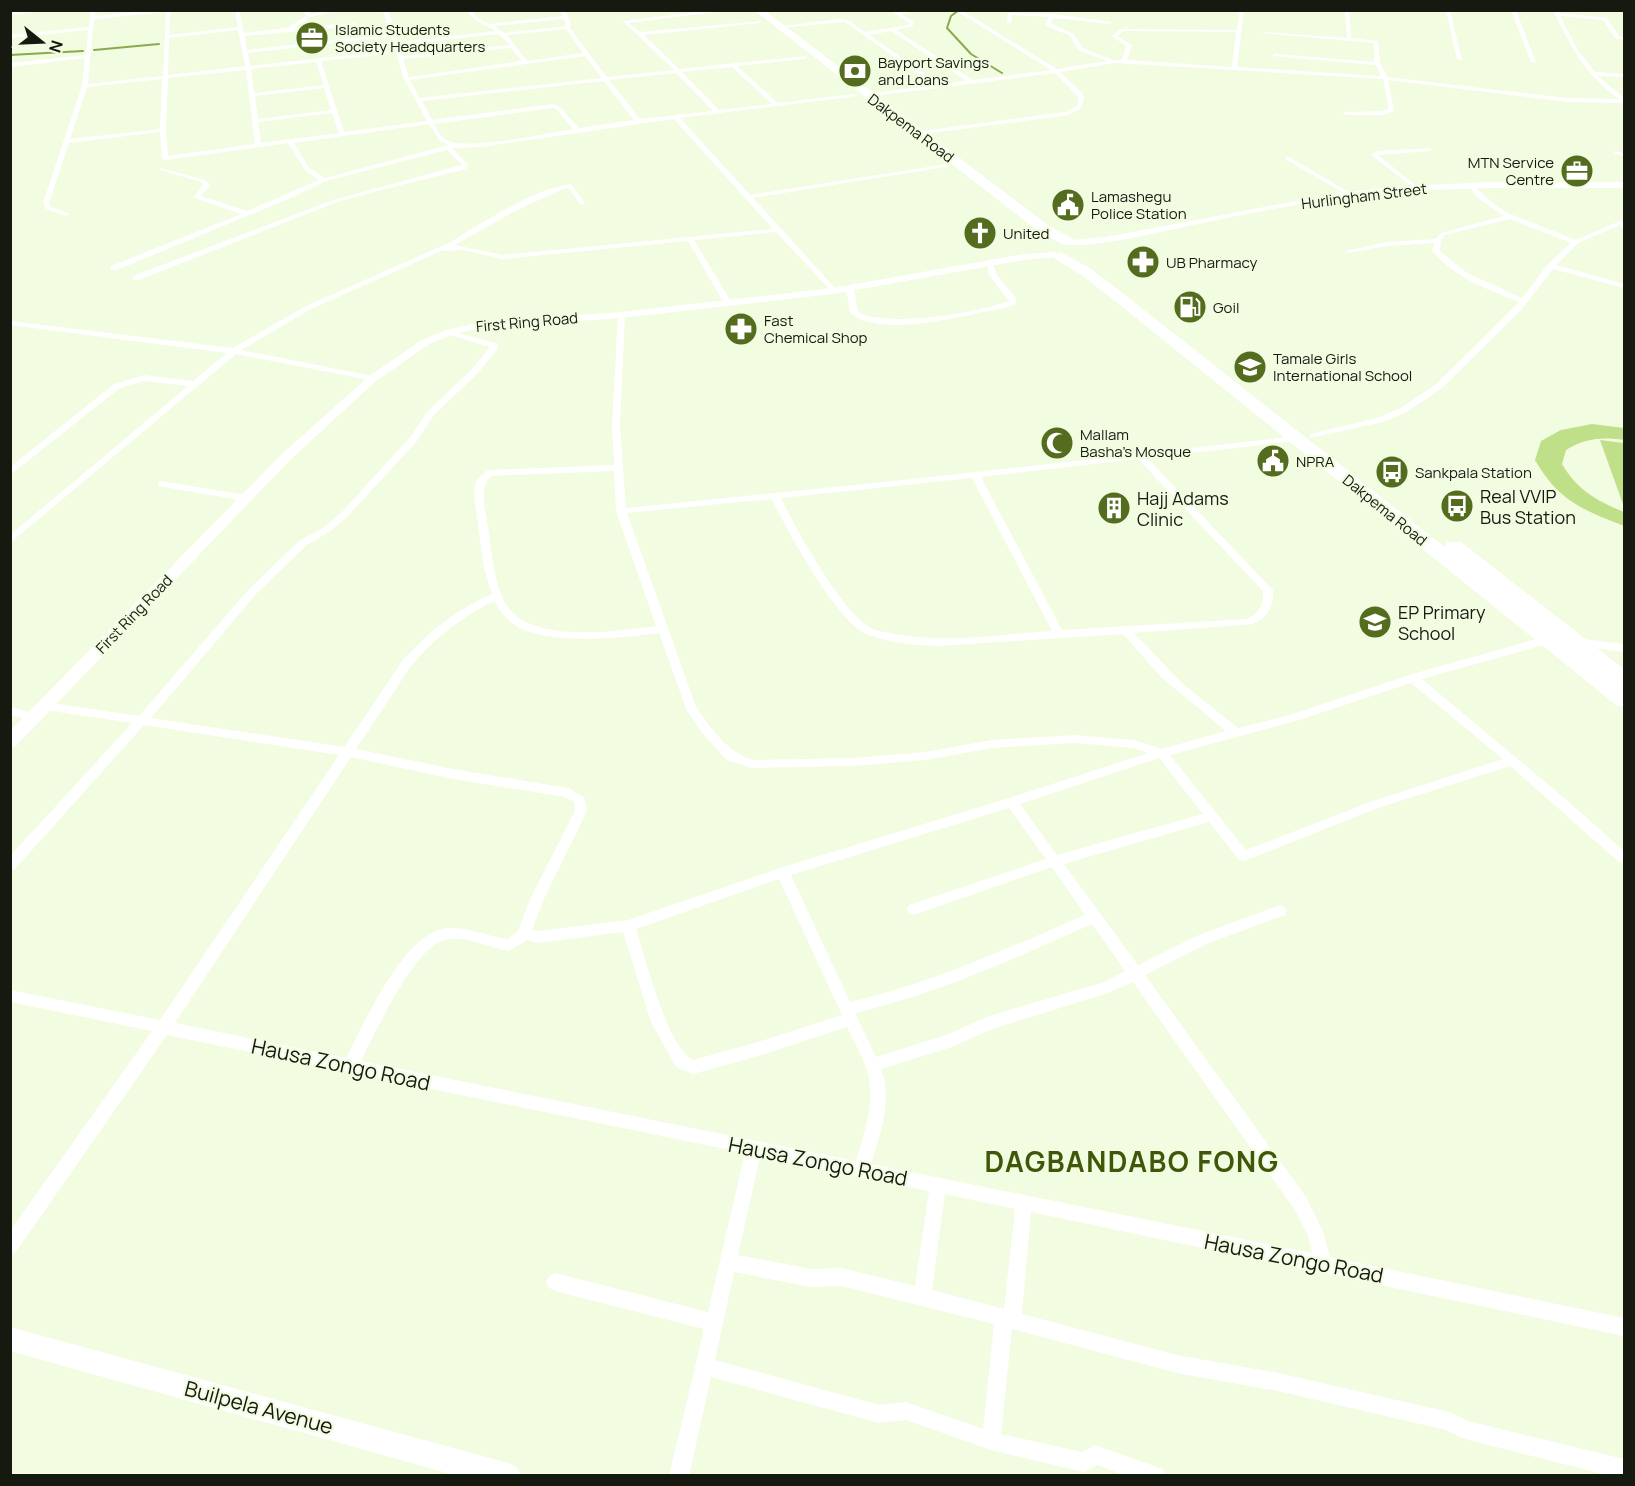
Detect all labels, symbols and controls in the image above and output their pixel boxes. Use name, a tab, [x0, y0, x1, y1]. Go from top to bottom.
north arrow	[12, 12, 72, 72]
place label: Islamic Students Society Headquarters	[335, 19, 485, 57]
office icon: Islamic Students Society Headquarters	[294, 20, 330, 56]
text: N	[44, 38, 69, 56]
place label: Bayport Savings and Loans	[878, 52, 989, 90]
bank icon: Bayport Savings and Loans	[837, 53, 873, 89]
street label: Dakpema Road	[864, 89, 958, 167]
place label: MTN Service Centre	[1468, 152, 1554, 190]
office icon: MTN Service Centre	[1559, 153, 1595, 189]
street label: Hurlingham Street	[1300, 178, 1428, 214]
place label: Lamashegu Police Station	[1091, 186, 1187, 224]
public building icon: Lamashegu Police Station	[1050, 187, 1086, 223]
church icon: United	[962, 215, 998, 251]
place label: United	[1003, 223, 1049, 244]
pharmacy icon: UB Pharmacy	[1125, 244, 1161, 280]
place label: UB Pharmacy	[1166, 252, 1257, 273]
fuel station icon: Goil	[1172, 289, 1208, 325]
place label: Goil	[1213, 297, 1239, 318]
street label: First Ring Road	[475, 307, 579, 337]
place label: Fast Chemical Shop	[764, 310, 868, 348]
pharmacy icon: Fast Chemical Shop	[723, 311, 759, 347]
place label: Tamale Girls International School	[1273, 348, 1412, 386]
school or university icon: Tamale Girls International School	[1232, 349, 1268, 385]
place label: Mallam Basha's Mosque	[1080, 424, 1191, 462]
mosque icon: Mallam Basha's Mosque	[1039, 425, 1075, 461]
public building icon: NPRA	[1255, 443, 1291, 479]
place label: NPRA	[1296, 451, 1335, 472]
bus stop icon: Sankpala Station	[1374, 454, 1410, 490]
place label: Sankpala Station	[1415, 462, 1532, 483]
street label: Dakpema Road	[1338, 469, 1432, 551]
place label: Real VVIP Bus Station	[1480, 484, 1576, 529]
place label: Hajj Adams Clinic	[1137, 486, 1229, 531]
bus stop icon: Real VVIP Bus Station	[1439, 488, 1475, 524]
building icon: Hajj Adams Clinic	[1096, 490, 1132, 526]
street label: First Ring Road	[91, 570, 177, 658]
place label: EP Primary School	[1398, 600, 1486, 645]
school or university icon: EP Primary School	[1357, 604, 1393, 640]
street label: Hausa Zongo Road	[249, 1031, 433, 1097]
street label: Hausa Zongo Road	[726, 1130, 910, 1192]
district label: DAGBANDABO FONG	[984, 1142, 1280, 1180]
street label: Hausa Zongo Road	[1202, 1227, 1386, 1289]
street label: Builpela Avenue	[182, 1374, 336, 1440]

